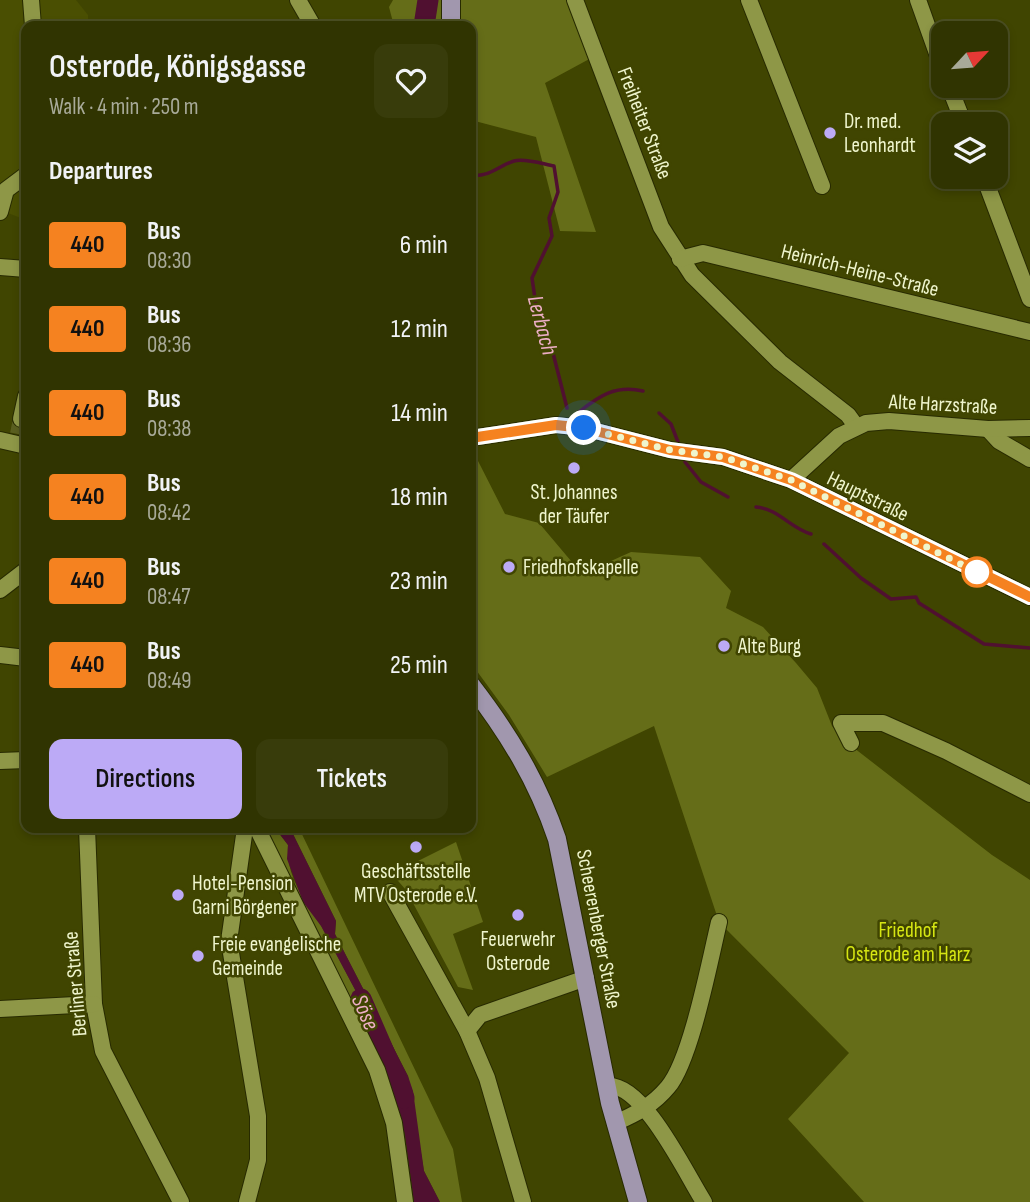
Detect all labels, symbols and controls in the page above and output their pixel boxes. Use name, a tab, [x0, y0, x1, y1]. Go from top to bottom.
north arrow	[931, 21, 1008, 98]
map controls	[931, 21, 1008, 189]
button: heart	[374, 44, 448, 118]
text: Osterode, Königsgasse	[49, 47, 306, 87]
street label: Freiheiter Straße	[612, 64, 677, 183]
text: Walk · 4 min · 250 m	[49, 93, 199, 121]
place label: Dr. med. Leonhardt	[844, 109, 916, 158]
button: layers	[931, 112, 1008, 189]
marker: Dr. med. Leonhardt	[822, 125, 838, 141]
text: Departures	[49, 156, 153, 187]
text: Bus	[147, 216, 181, 247]
text: 440	[71, 230, 104, 259]
text: 6 min	[400, 230, 448, 261]
street label: Heinrich-Heine-Straße	[779, 239, 941, 302]
text: 08:30	[147, 247, 192, 275]
water label: Lerbach	[521, 292, 564, 359]
text: Bus	[147, 300, 181, 331]
text: 440	[71, 314, 104, 343]
text: 12 min	[391, 314, 448, 345]
text: 08:36	[147, 331, 191, 359]
text: Bus	[147, 384, 181, 415]
street label: Alte Harzstraße	[887, 389, 998, 420]
text: 440	[71, 398, 104, 427]
text: 14 min	[391, 398, 448, 429]
your location	[566, 410, 601, 445]
text: 08:38	[147, 415, 191, 443]
marker: St. Johannes der Täufer	[566, 460, 582, 476]
street label: Hauptstraße	[823, 466, 913, 527]
text: Bus	[147, 468, 181, 499]
place label: St. Johannes der Täufer	[530, 480, 618, 529]
text: 440	[71, 482, 104, 511]
text: 18 min	[391, 482, 448, 513]
text: 08:42	[147, 499, 191, 527]
text: Bus	[147, 552, 181, 583]
place label: Friedhofskapelle	[523, 555, 639, 580]
unlabelled marker	[962, 557, 992, 587]
marker: Friedhofskapelle	[501, 559, 517, 575]
text: 440	[71, 566, 104, 595]
text: 23 min	[390, 566, 448, 597]
text: 08:47	[147, 583, 190, 611]
place label: Alte Burg	[737, 634, 801, 659]
text: Bus	[147, 636, 181, 667]
marker: Alte Burg	[716, 638, 732, 654]
text: 440	[71, 650, 104, 679]
text: 25 min	[390, 650, 448, 681]
text: 08:49	[147, 667, 192, 695]
button: Directions	[49, 739, 242, 819]
button: Tickets	[256, 739, 448, 819]
marker: Geschäftsstelle MTV Osterode e.V.	[408, 839, 424, 855]
street label: Scheerenberger Straße	[571, 847, 626, 1011]
place label: Geschäftsstelle MTV Osterode e.V.	[354, 859, 478, 908]
place label: Hotel-Pension Garni Börgener	[192, 871, 296, 920]
marker: Hotel-Pension Garni Börgener	[170, 887, 186, 903]
marker: Feuerwehr Osterode	[510, 907, 526, 923]
park label: Friedhof Osterode am Harz	[846, 918, 971, 967]
place label: Feuerwehr Osterode	[481, 927, 555, 976]
street label: Berliner Straße	[58, 930, 93, 1037]
place label: Freie evangelische Gemeinde	[212, 932, 341, 981]
marker: Freie evangelische Gemeinde	[190, 948, 206, 964]
water label: Söse	[345, 990, 385, 1035]

